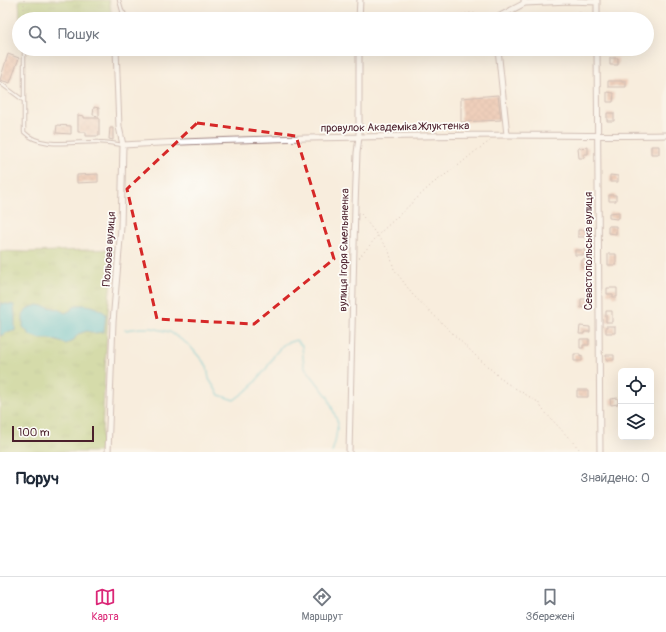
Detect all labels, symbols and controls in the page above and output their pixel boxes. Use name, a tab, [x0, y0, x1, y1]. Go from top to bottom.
search box	[12, 12, 654, 56]
icon: search	[26, 23, 48, 45]
text: Пошук	[58, 25, 100, 44]
street label: провулок Академіка Жлуктенка	[320, 119, 470, 135]
street label: вулиця Ігоря Ємельяненка	[336, 188, 352, 312]
street label: Севастопольська вулиця	[582, 192, 595, 310]
street label: Польова вулиця	[100, 211, 118, 287]
map controls	[618, 368, 654, 440]
button: locate	[618, 368, 654, 404]
button: layers	[618, 404, 654, 440]
scale bar	[12, 424, 94, 443]
text: 100 m	[18, 426, 49, 439]
text: Поруч	[16, 468, 59, 489]
text: Знайдено: 0	[581, 470, 650, 486]
tab: Карта	[91, 586, 119, 623]
tab: Маршрут	[301, 586, 343, 623]
tab: Збережені	[526, 586, 575, 623]

